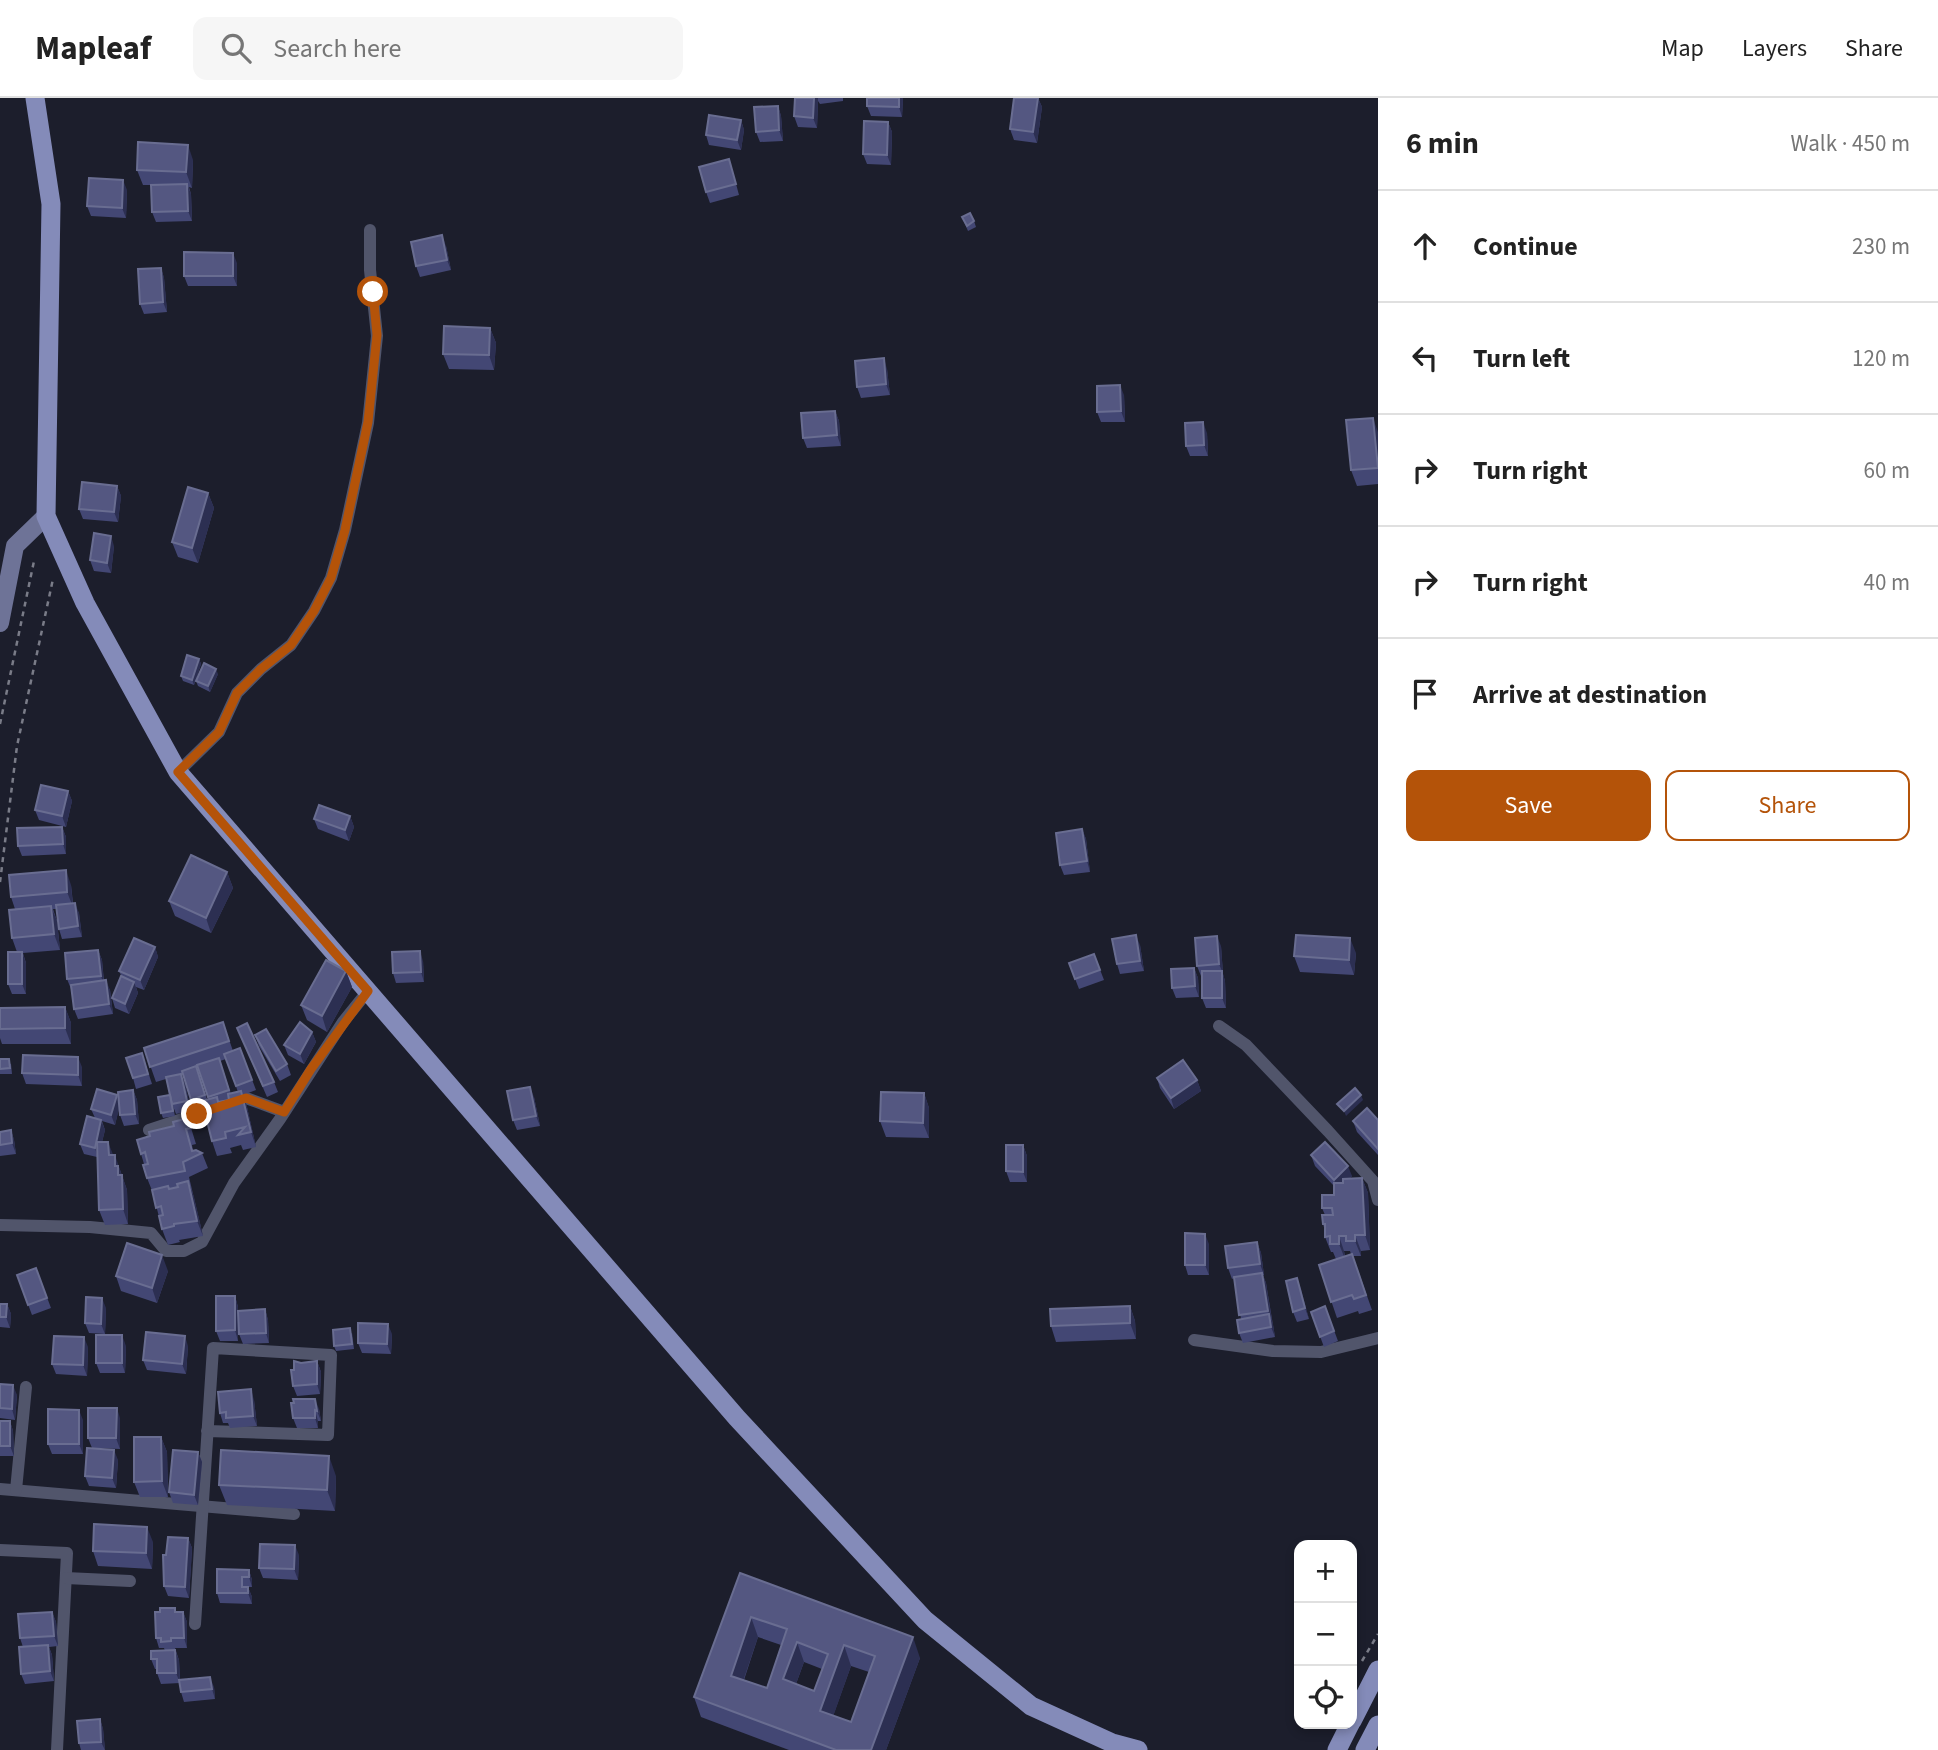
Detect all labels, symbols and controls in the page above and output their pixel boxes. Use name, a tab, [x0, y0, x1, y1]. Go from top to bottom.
search box	[193, 17, 683, 80]
text: Mapleaf	[35, 25, 151, 72]
icon: search	[217, 29, 255, 67]
text: Search here	[273, 30, 401, 67]
text: Map	[1661, 31, 1704, 66]
text: Layers	[1742, 31, 1807, 66]
text: Share	[1845, 31, 1903, 66]
text: 6 min	[1406, 122, 1479, 165]
text: Walk · 450 m	[1791, 127, 1910, 160]
icon: ahead	[1406, 227, 1444, 265]
text: Continue	[1473, 228, 1578, 265]
text: 230 m	[1852, 230, 1910, 263]
route start	[357, 276, 388, 307]
icon: left	[1406, 339, 1444, 377]
text: Turn left	[1473, 340, 1570, 377]
text: 120 m	[1852, 342, 1910, 375]
icon: right	[1406, 451, 1444, 489]
text: Turn right	[1473, 452, 1588, 489]
text: 60 m	[1863, 454, 1910, 487]
icon: right	[1406, 563, 1444, 601]
text: Turn right	[1473, 564, 1588, 601]
text: 40 m	[1863, 566, 1910, 599]
icon: arrive	[1406, 675, 1444, 713]
text: Arrive at destination	[1473, 676, 1707, 713]
button: Save	[1406, 770, 1651, 841]
button: Share	[1665, 770, 1910, 841]
route end	[181, 1098, 212, 1129]
map controls	[1294, 1540, 1357, 1729]
button: +	[1294, 1540, 1357, 1603]
button: −	[1294, 1603, 1357, 1666]
button: locate	[1294, 1666, 1357, 1729]

